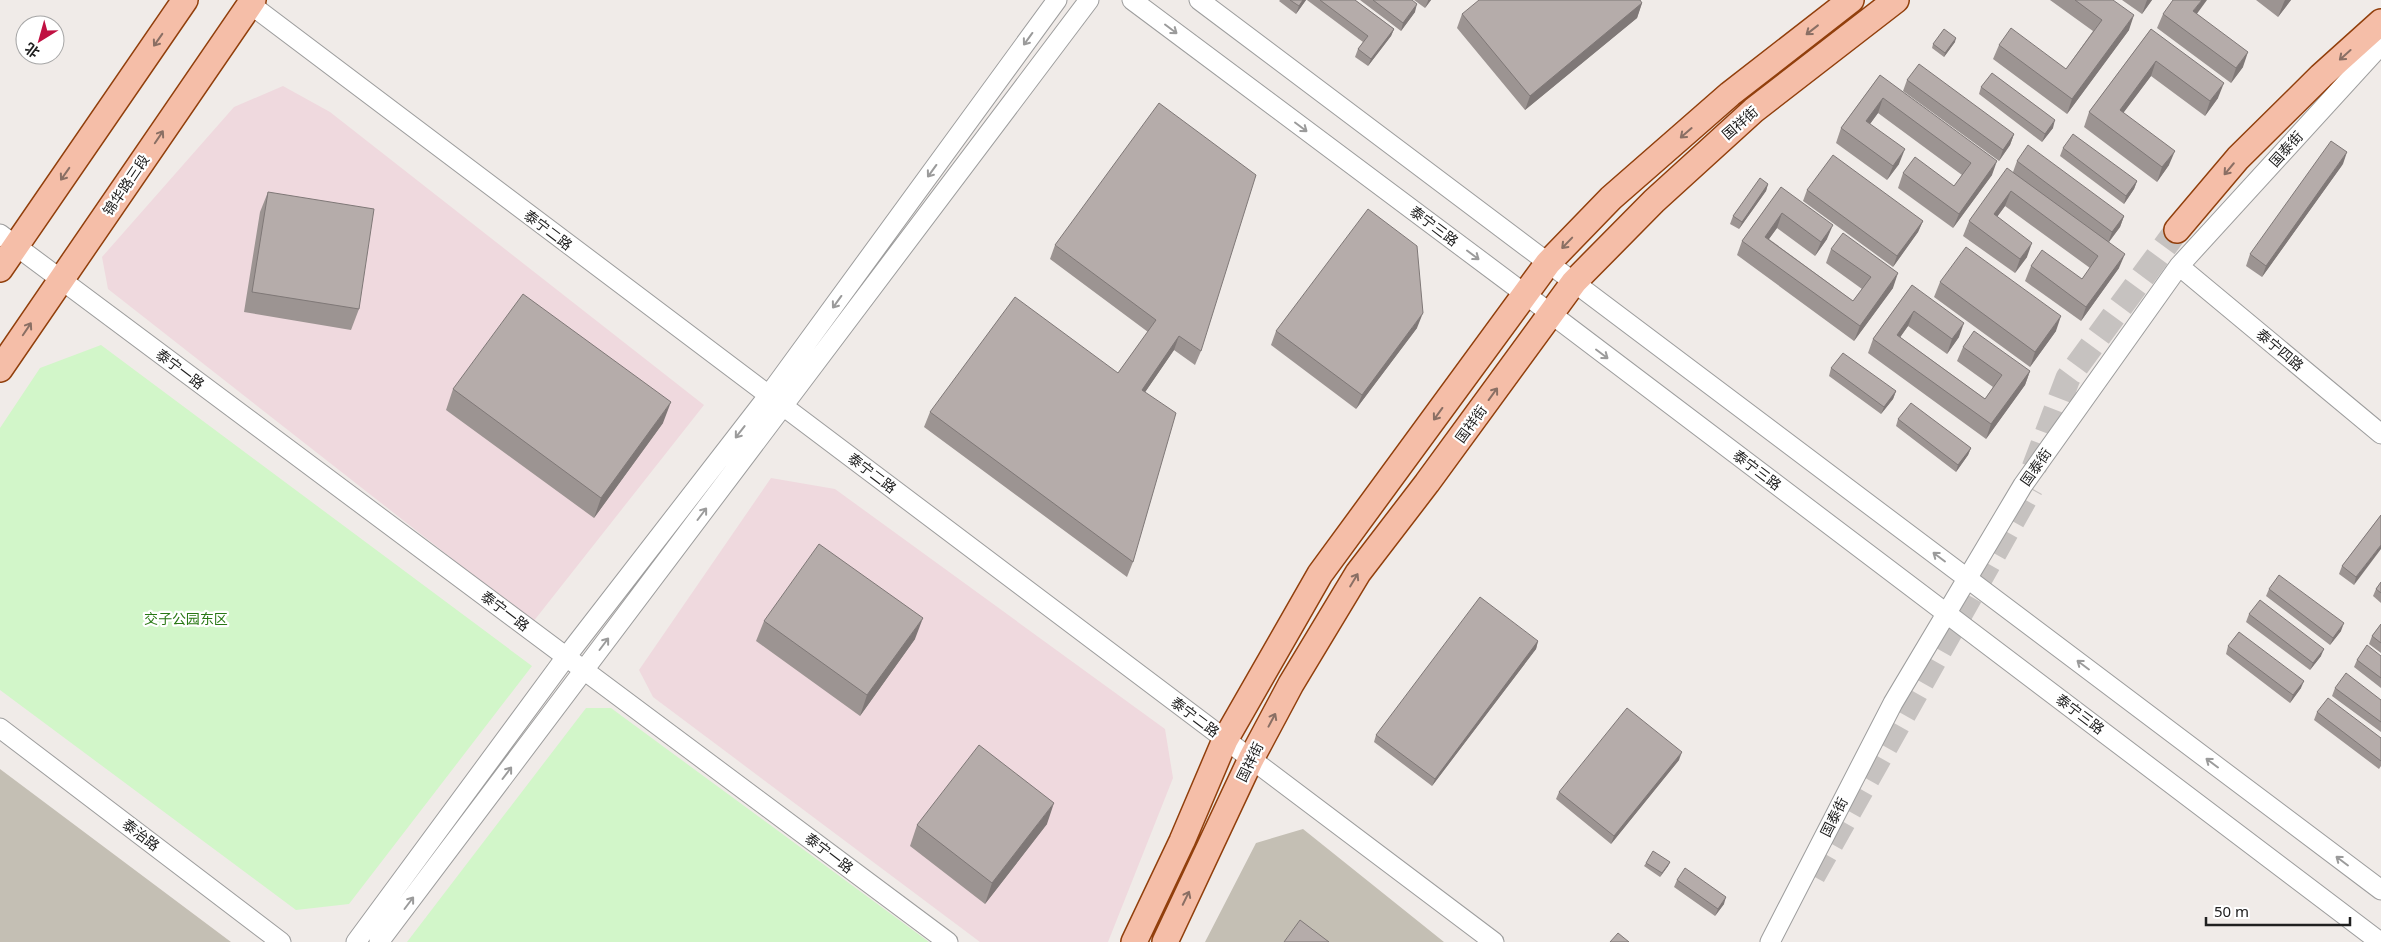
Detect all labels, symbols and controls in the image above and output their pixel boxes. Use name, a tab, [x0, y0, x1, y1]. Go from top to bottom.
north arrow	[15, 15, 65, 65]
one-way arrow	[1164, 24, 1178, 34]
one-way arrow	[1805, 25, 1819, 35]
one-way arrow	[1023, 32, 1033, 46]
one-way arrow	[153, 33, 163, 47]
text: 北	[21, 39, 43, 63]
one-way arrow	[2338, 49, 2351, 60]
street label: 国祥街	[1718, 102, 1762, 144]
one-way arrow	[1294, 121, 1307, 132]
one-way arrow	[1680, 127, 1693, 138]
street label: 国泰街	[2265, 127, 2307, 171]
one-way arrow	[154, 130, 164, 144]
street label: 锦华路三段	[98, 150, 153, 219]
one-way arrow	[2223, 162, 2235, 175]
one-way arrow	[927, 164, 938, 177]
one-way arrow	[60, 167, 70, 181]
street label: 泰宁三路	[1406, 201, 1462, 250]
street label: 泰宁二路	[520, 205, 576, 254]
one-way arrow	[1561, 237, 1573, 249]
one-way arrow	[1466, 250, 1479, 261]
one-way arrow	[832, 295, 842, 309]
one-way arrow	[22, 322, 33, 336]
street label: 泰宁四路	[2253, 324, 2308, 375]
street label: 泰宁一路	[152, 344, 208, 393]
one-way arrow	[1595, 349, 1609, 359]
one-way arrow	[1487, 388, 1498, 401]
street label: 国祥街	[1451, 401, 1491, 446]
one-way arrow	[1433, 407, 1443, 421]
one-way arrow	[734, 425, 745, 438]
street label: 国泰街	[2016, 444, 2055, 489]
street label: 泰宁三路	[1729, 445, 1785, 494]
street label: 泰宁二路	[844, 448, 900, 497]
one-way arrow	[697, 507, 707, 521]
one-way arrow	[1933, 551, 1946, 562]
one-way arrow	[1349, 573, 1359, 587]
street label: 泰宁一路	[477, 586, 533, 635]
park label: 交子公园东区	[144, 609, 228, 628]
one-way arrow	[599, 637, 610, 650]
one-way arrow	[2076, 660, 2089, 671]
street label: 泰宁三路	[2052, 689, 2108, 738]
street label: 泰宁二路	[1167, 692, 1223, 741]
one-way arrow	[1267, 713, 1277, 728]
street label: 国祥街	[1232, 739, 1267, 785]
one-way arrow	[2205, 758, 2219, 768]
one-way arrow	[501, 767, 512, 780]
street label: 国泰街	[1816, 794, 1852, 840]
street label: 泰治路	[119, 814, 164, 855]
street label: 泰宁一路	[801, 828, 857, 877]
one-way arrow	[2336, 855, 2349, 866]
one-way arrow	[1182, 891, 1191, 906]
scale bar	[2206, 894, 2350, 926]
one-way arrow	[404, 896, 414, 910]
text: 50 m	[2214, 901, 2249, 921]

